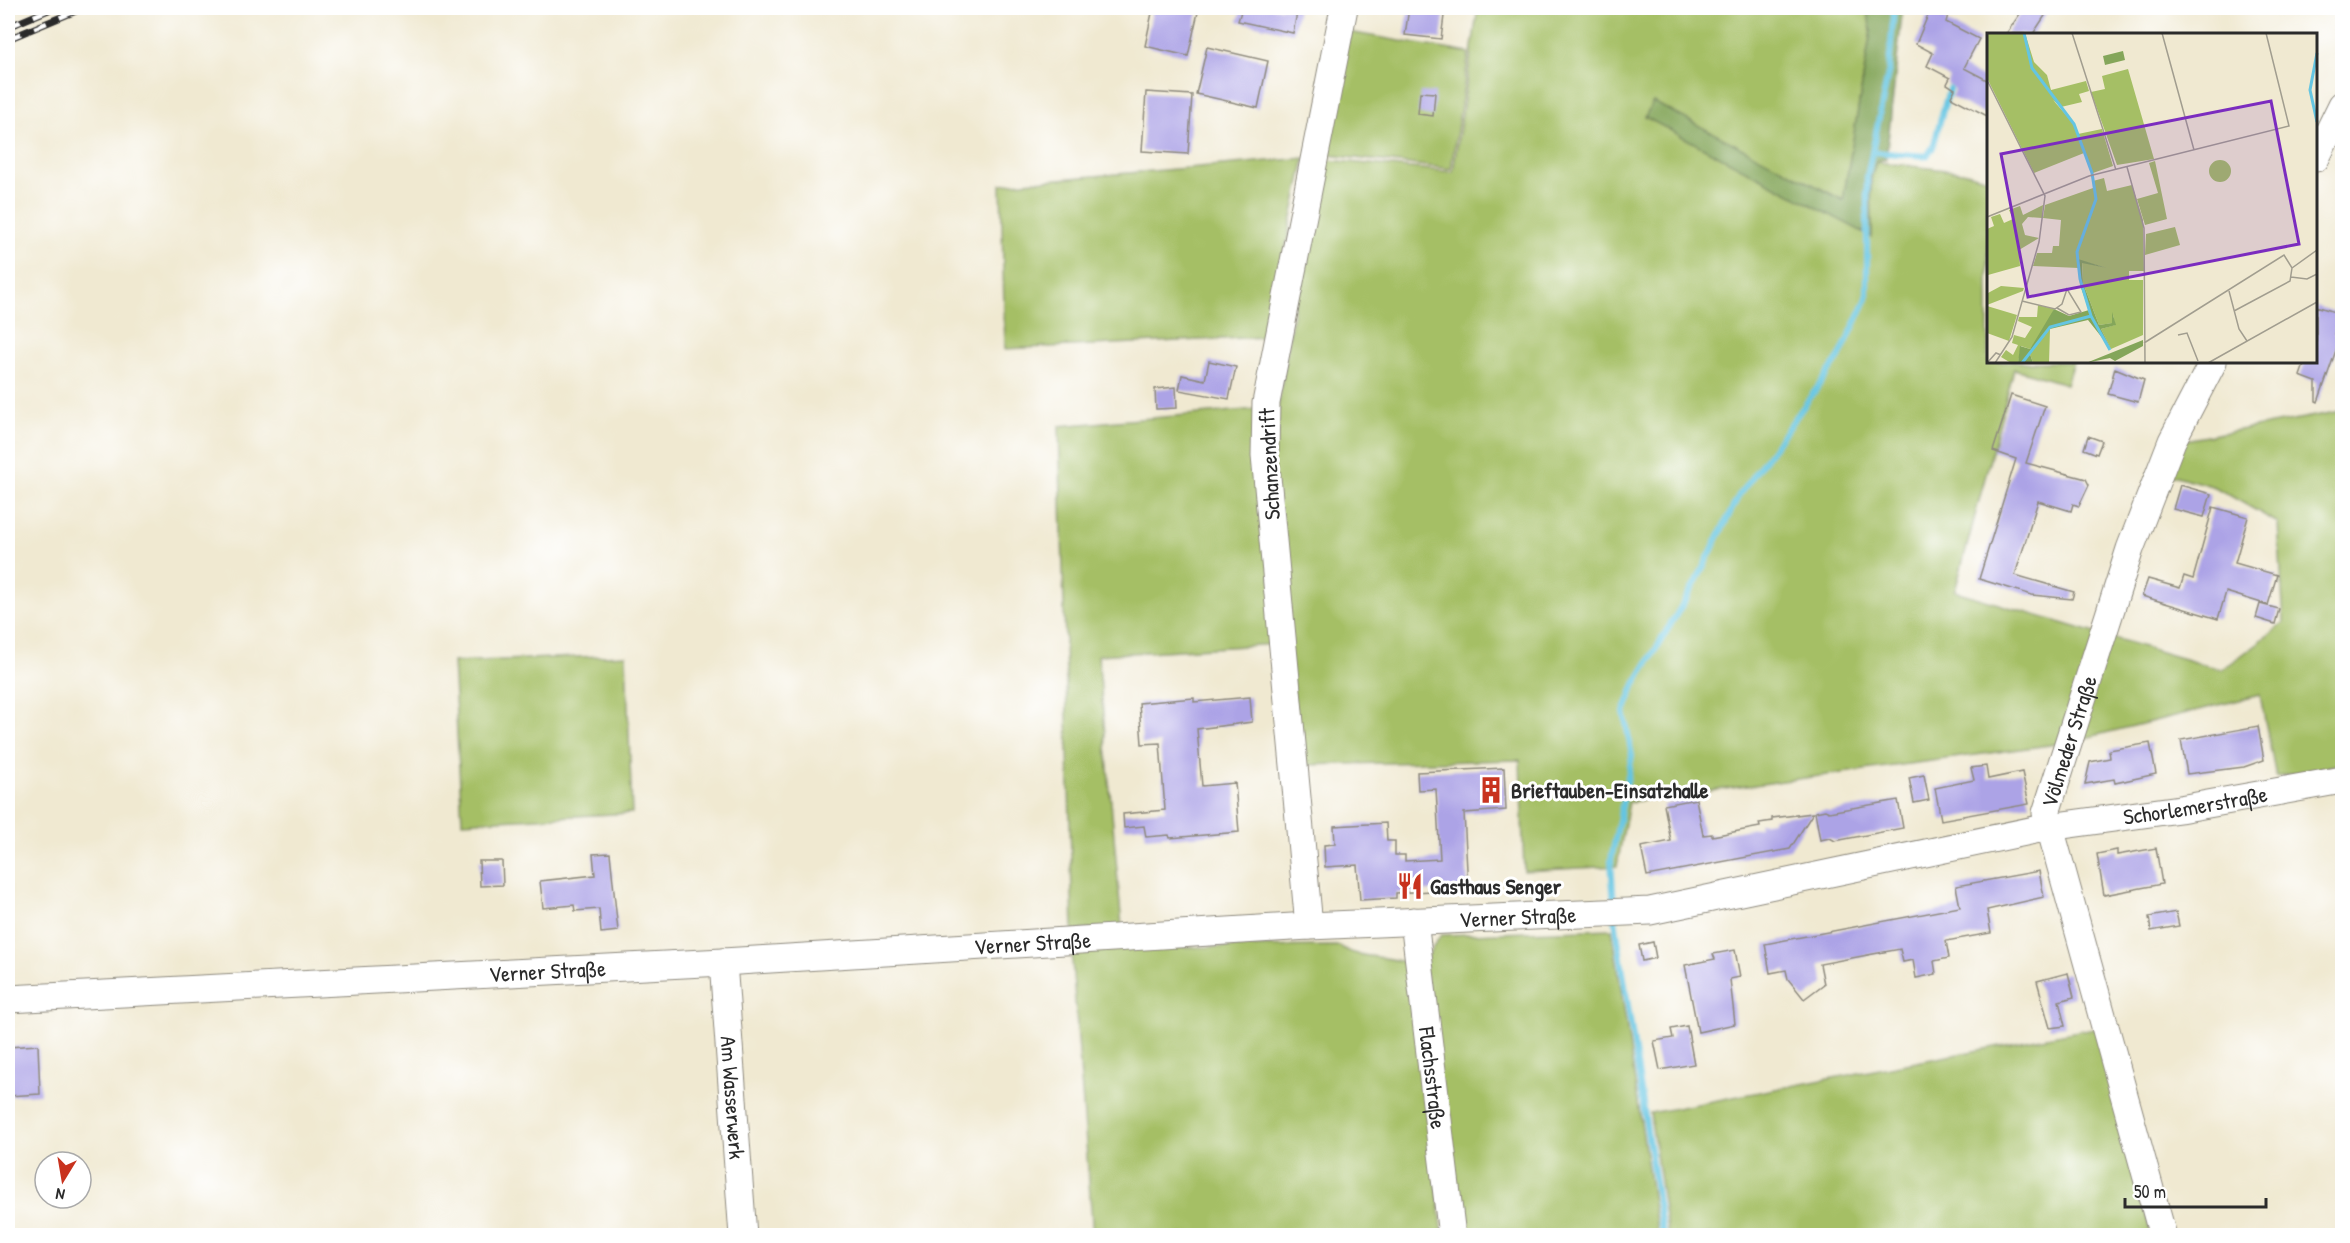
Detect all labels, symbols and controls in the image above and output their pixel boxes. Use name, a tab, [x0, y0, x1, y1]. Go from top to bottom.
inset map	[1987, 33, 2317, 363]
street label: Schanzendrift	[1251, 407, 1287, 521]
street label: Völmeder Straße	[2034, 671, 2104, 811]
building icon: Brieftauben-Einsatzhalle	[1476, 775, 1506, 805]
place label: Brieftauben-Einsatzhalle	[1511, 775, 1709, 805]
street label: Schorlemerstraße	[2121, 779, 2270, 832]
restaurant icon: Gasthaus Senger	[1395, 871, 1425, 901]
place label: Gasthaus Senger	[1430, 871, 1562, 902]
street label: Verner Straße	[1459, 899, 1577, 934]
street label: Verner Straße	[973, 924, 1092, 962]
street label: Verner Straße	[488, 953, 607, 989]
street label: Flachsstraße	[1412, 1024, 1454, 1131]
street label: Am Wasserwerk	[713, 1035, 752, 1160]
north arrow	[33, 1150, 93, 1210]
scale bar	[2125, 1171, 2266, 1209]
text: 50 m	[2134, 1179, 2166, 1204]
text: N	[53, 1183, 66, 1206]

